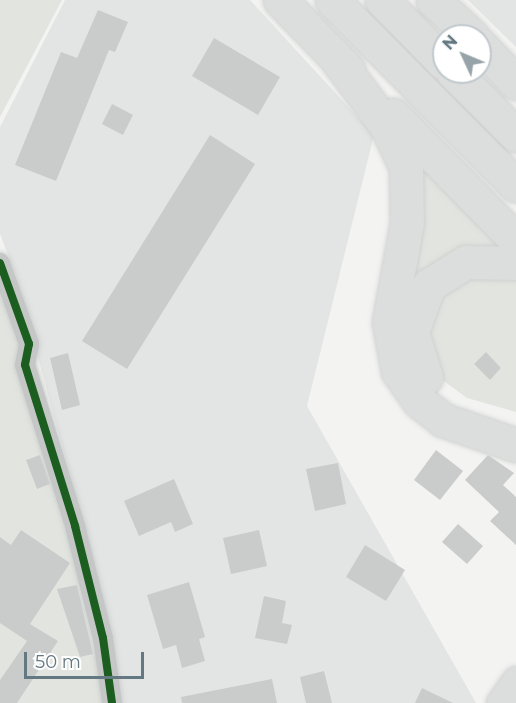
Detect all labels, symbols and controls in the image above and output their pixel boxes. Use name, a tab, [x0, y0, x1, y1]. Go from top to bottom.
north arrow	[432, 24, 492, 84]
text: N	[439, 31, 461, 54]
scale bar	[27, 640, 147, 678]
text: 50 m	[35, 651, 81, 673]

